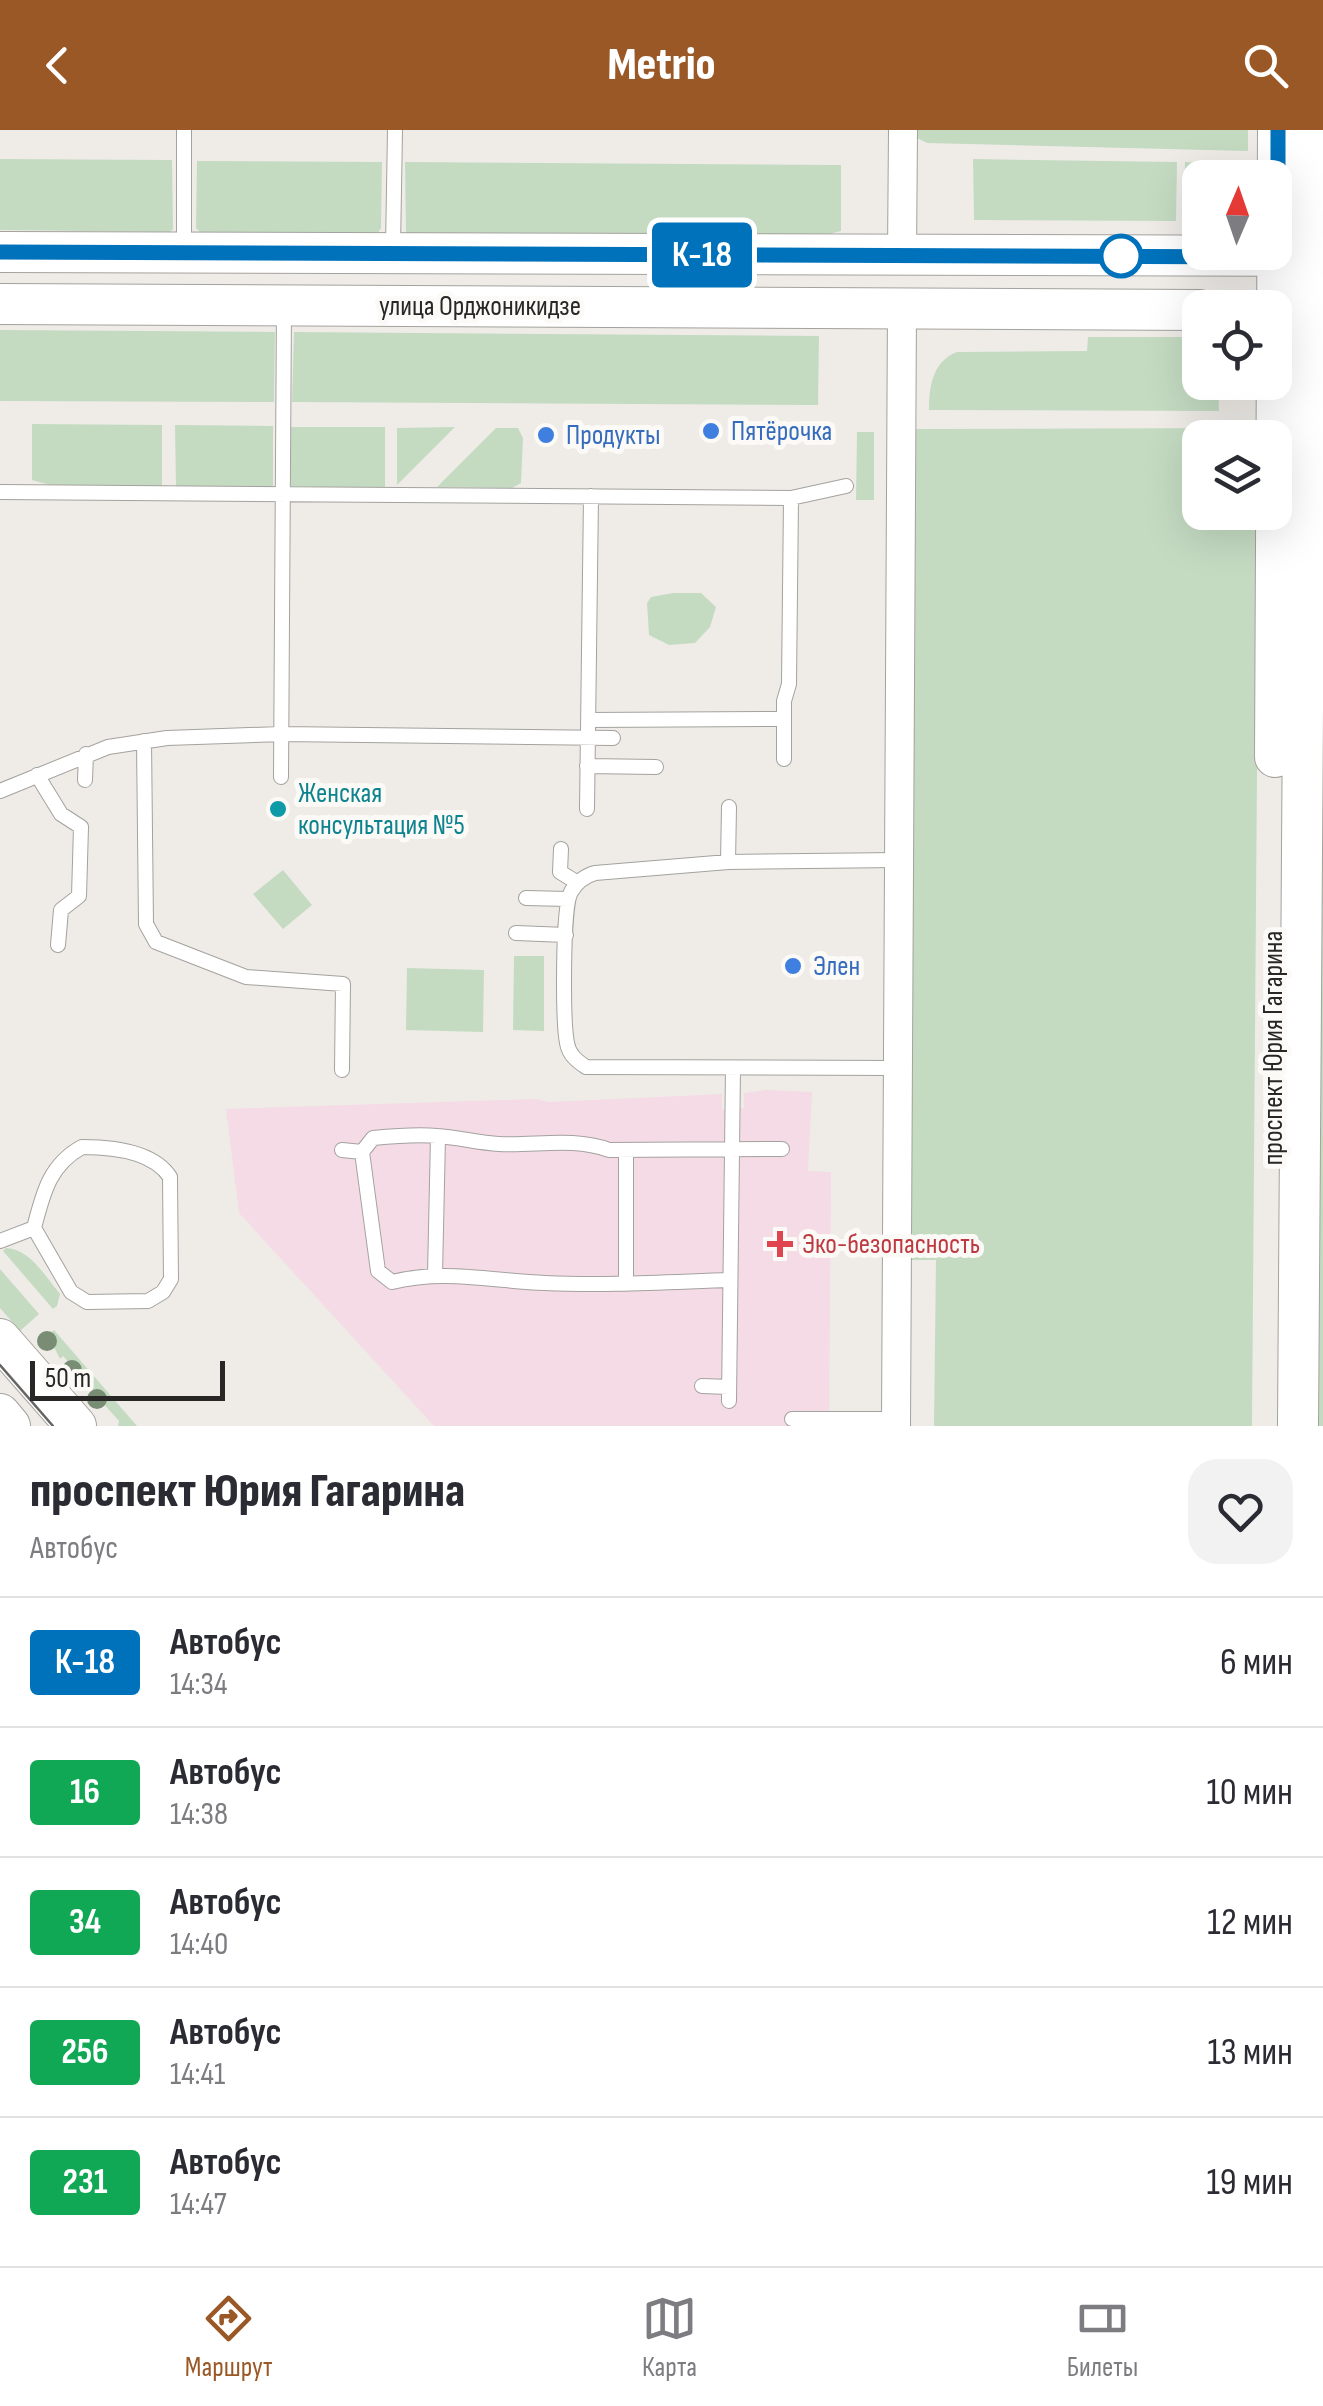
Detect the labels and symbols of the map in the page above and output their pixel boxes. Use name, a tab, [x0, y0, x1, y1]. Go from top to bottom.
north arrow	[1182, 160, 1292, 270]
line badge: К-18	[632, 222, 772, 288]
unlabelled marker	[1100, 235, 1142, 277]
street label: улица Орджоникидзе	[379, 290, 581, 323]
place label: Пятёрочка	[731, 415, 832, 448]
place label: Продукты	[566, 419, 660, 452]
marker: Пятёрочка	[700, 420, 722, 442]
marker: Продукты	[535, 424, 557, 446]
place label: Женская консультация №5	[298, 777, 465, 842]
marker: Женская консультация №5	[267, 798, 289, 820]
street label: проспект Юрия Гагарина	[1257, 931, 1290, 1165]
place label: Элен	[813, 950, 860, 983]
marker: Элен	[782, 955, 804, 977]
place label: Эко-безопасность	[802, 1228, 980, 1261]
marker: Эко-безопасность	[767, 1231, 793, 1257]
scale bar	[30, 1356, 225, 1400]

